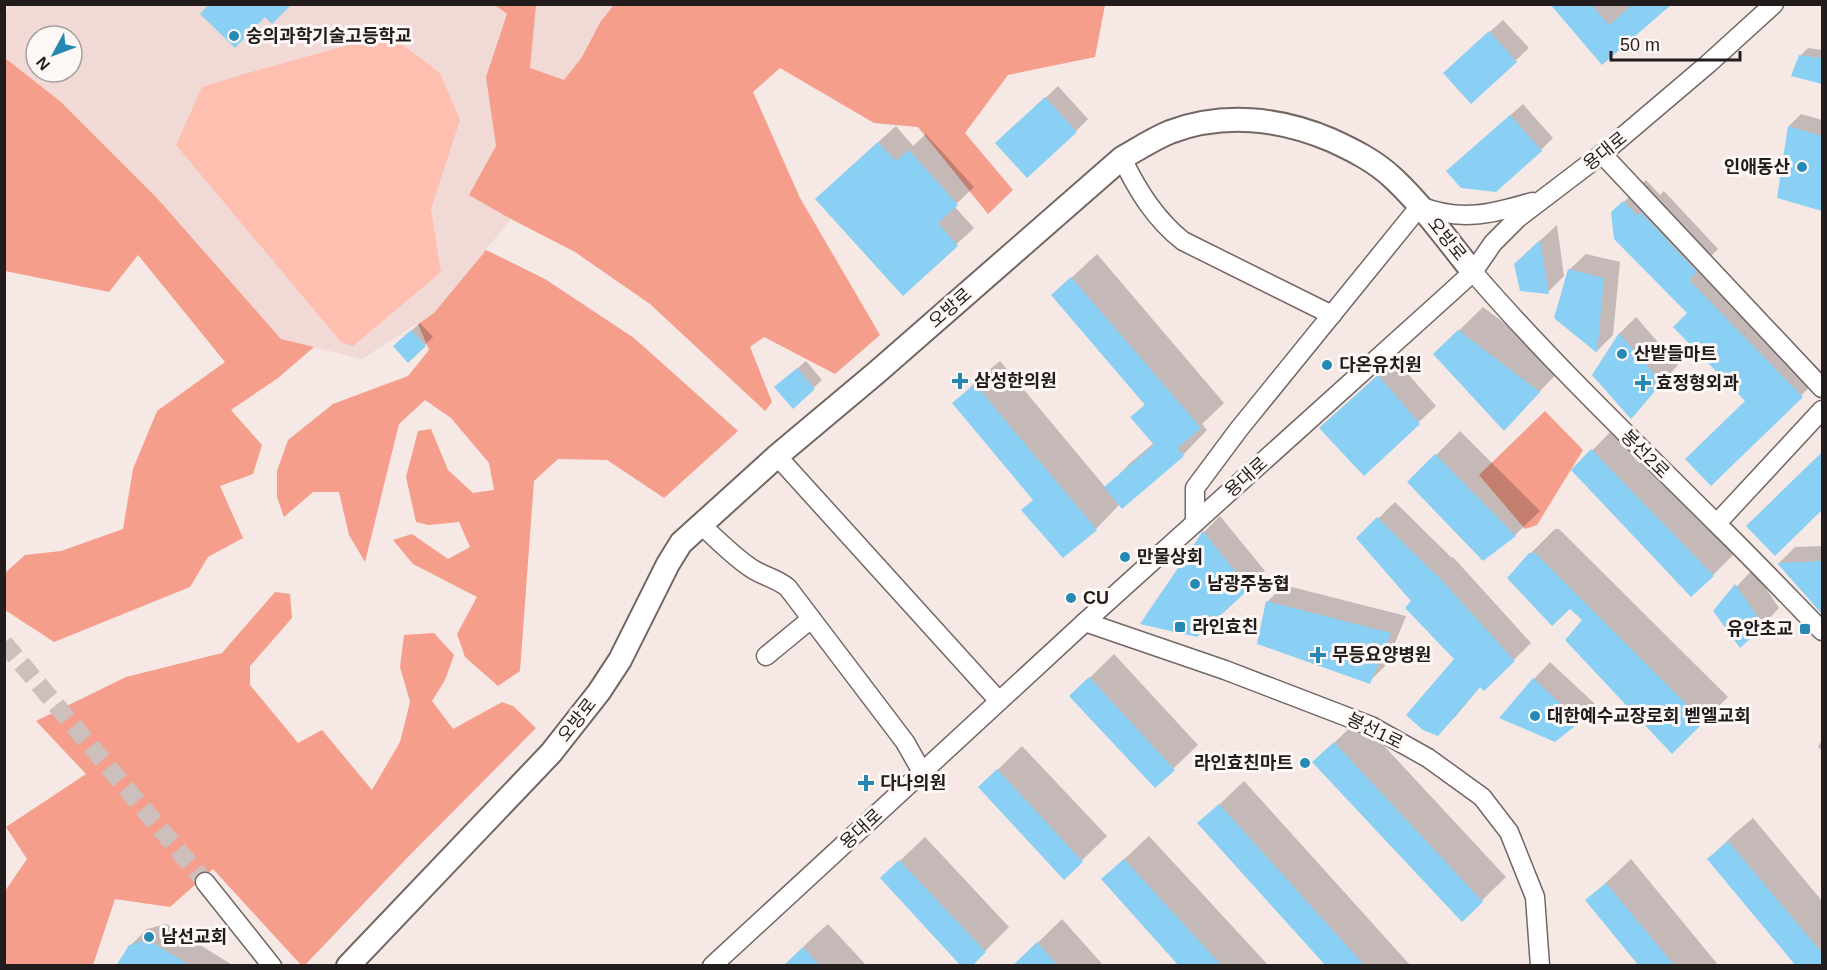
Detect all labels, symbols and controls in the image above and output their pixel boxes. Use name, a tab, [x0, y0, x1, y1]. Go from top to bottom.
north arrow	[24, 24, 84, 84]
scale bar	[1611, 24, 1740, 62]
place label: 숭의과학기술고등학교	[246, 26, 412, 46]
marker: 숭의과학기술고등학교	[227, 29, 241, 43]
text: 50 m	[1620, 35, 1660, 55]
text: N	[33, 54, 53, 73]
street label: 용대로	[1579, 128, 1631, 174]
place label: 인애동산	[1724, 157, 1790, 177]
marker: 인애동산	[1795, 160, 1809, 174]
street label: 오방로	[1424, 213, 1470, 265]
street label: 오방로	[925, 284, 975, 332]
place label: 산밭들마트	[1634, 344, 1717, 364]
marker: 산밭들마트	[1615, 347, 1629, 361]
place label: 다온유치원	[1339, 355, 1422, 375]
marker: 다온유치원	[1320, 358, 1334, 372]
place label: 삼성한의원	[974, 371, 1057, 391]
marker: 삼성한의원	[951, 372, 969, 390]
place label: 효정형외과	[1656, 373, 1739, 393]
marker: 효정형외과	[1634, 374, 1652, 392]
street label: 봉선2로	[1617, 426, 1673, 482]
street label: 용대로	[1221, 453, 1271, 501]
place label: 만물상회	[1137, 547, 1203, 567]
marker: 만물상회	[1118, 550, 1132, 564]
place label: 남광주농협	[1207, 574, 1290, 594]
marker: 남광주농협	[1188, 577, 1202, 591]
place label: CU	[1083, 588, 1109, 608]
marker: CU	[1064, 591, 1078, 605]
place label: 라인효친	[1192, 617, 1258, 637]
place label: 유안초교	[1727, 619, 1793, 639]
marker: 라인효친	[1173, 620, 1187, 634]
marker: 유안초교	[1798, 622, 1812, 636]
place label: 무등요양병원	[1332, 645, 1431, 665]
marker: 무등요양병원	[1309, 646, 1327, 664]
street label: 오방로	[554, 694, 600, 746]
place label: 대한예수교장로회 벧엘교회	[1547, 706, 1751, 726]
street label: 봉선1로	[1344, 709, 1406, 753]
marker: 대한예수교장로회 벧엘교회	[1528, 709, 1542, 723]
place label: 라인효친마트	[1194, 753, 1293, 773]
marker: 라인효친마트	[1298, 756, 1312, 770]
place label: 다나의원	[880, 773, 946, 793]
marker: 다나의원	[857, 774, 875, 792]
street label: 용대로	[836, 805, 886, 853]
place label: 남선교회	[161, 927, 227, 947]
marker: 남선교회	[142, 930, 156, 944]

